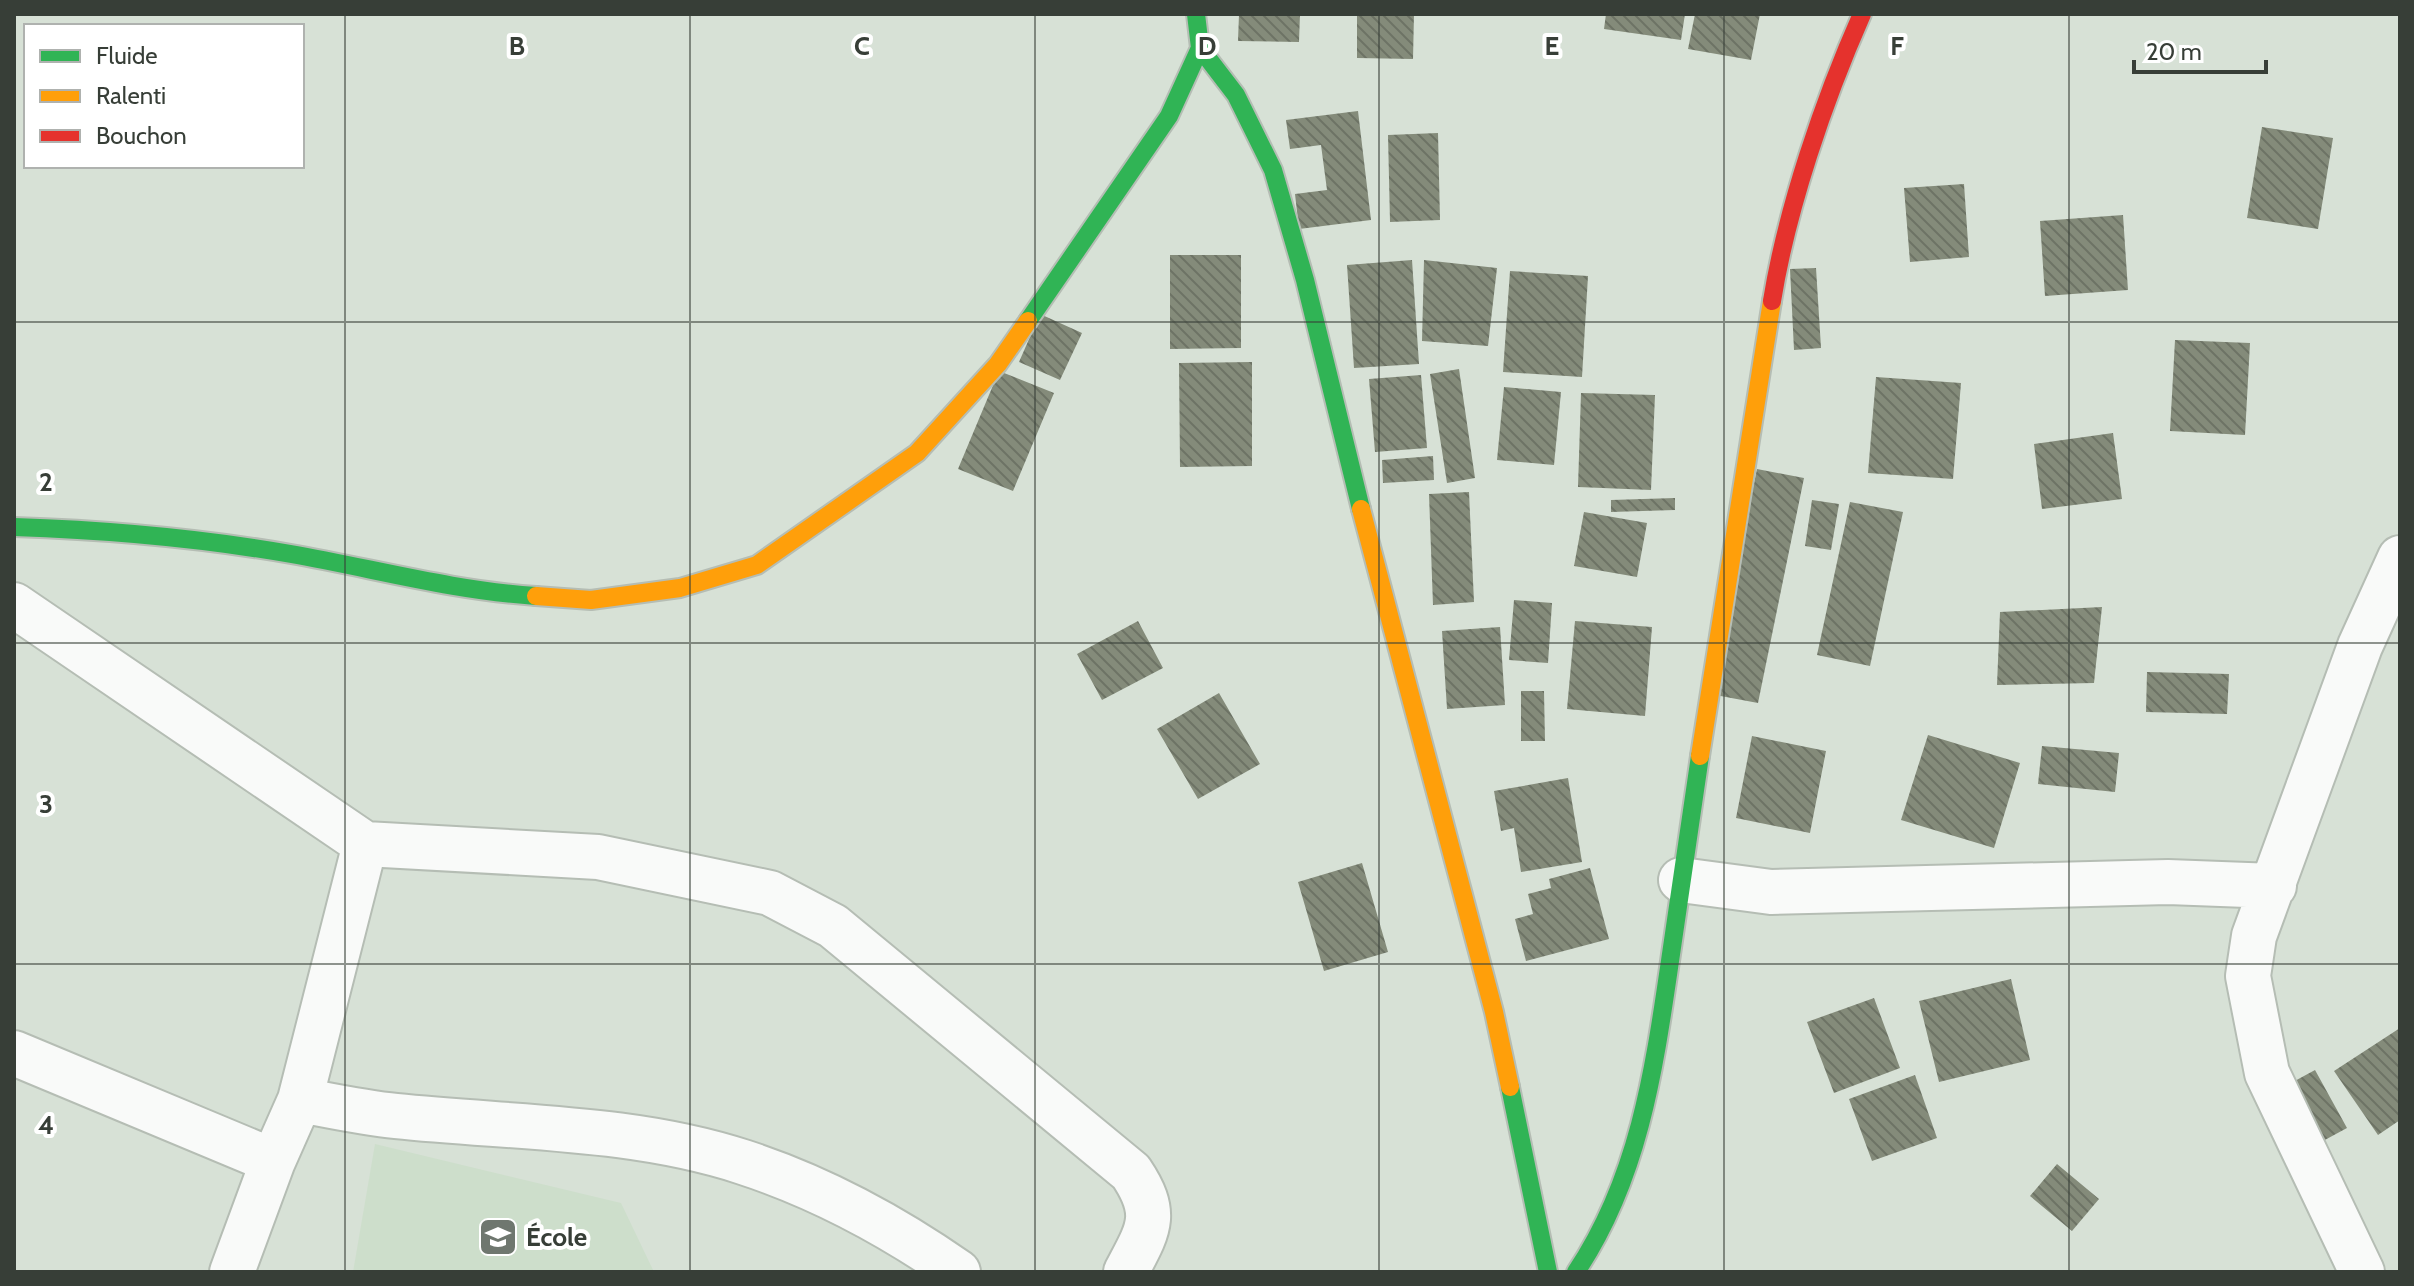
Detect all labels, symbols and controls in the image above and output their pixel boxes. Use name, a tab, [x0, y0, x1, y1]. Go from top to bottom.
legend	[24, 24, 304, 168]
scale bar	[2134, 24, 2266, 74]
text: B	[509, 30, 525, 62]
text: C	[854, 30, 870, 62]
text: D	[1198, 30, 1216, 62]
text: E	[1545, 30, 1559, 62]
text: F	[1890, 30, 1904, 62]
text: 20 m	[2146, 37, 2202, 66]
text: Fluide	[96, 41, 158, 70]
text: Ralenti	[96, 81, 166, 110]
text: Bouchon	[96, 121, 187, 150]
text: 2	[39, 466, 53, 498]
text: 3	[39, 788, 53, 820]
text: 4	[38, 1109, 54, 1141]
school or university icon: École	[477, 1216, 519, 1258]
place label: École	[526, 1221, 587, 1253]

